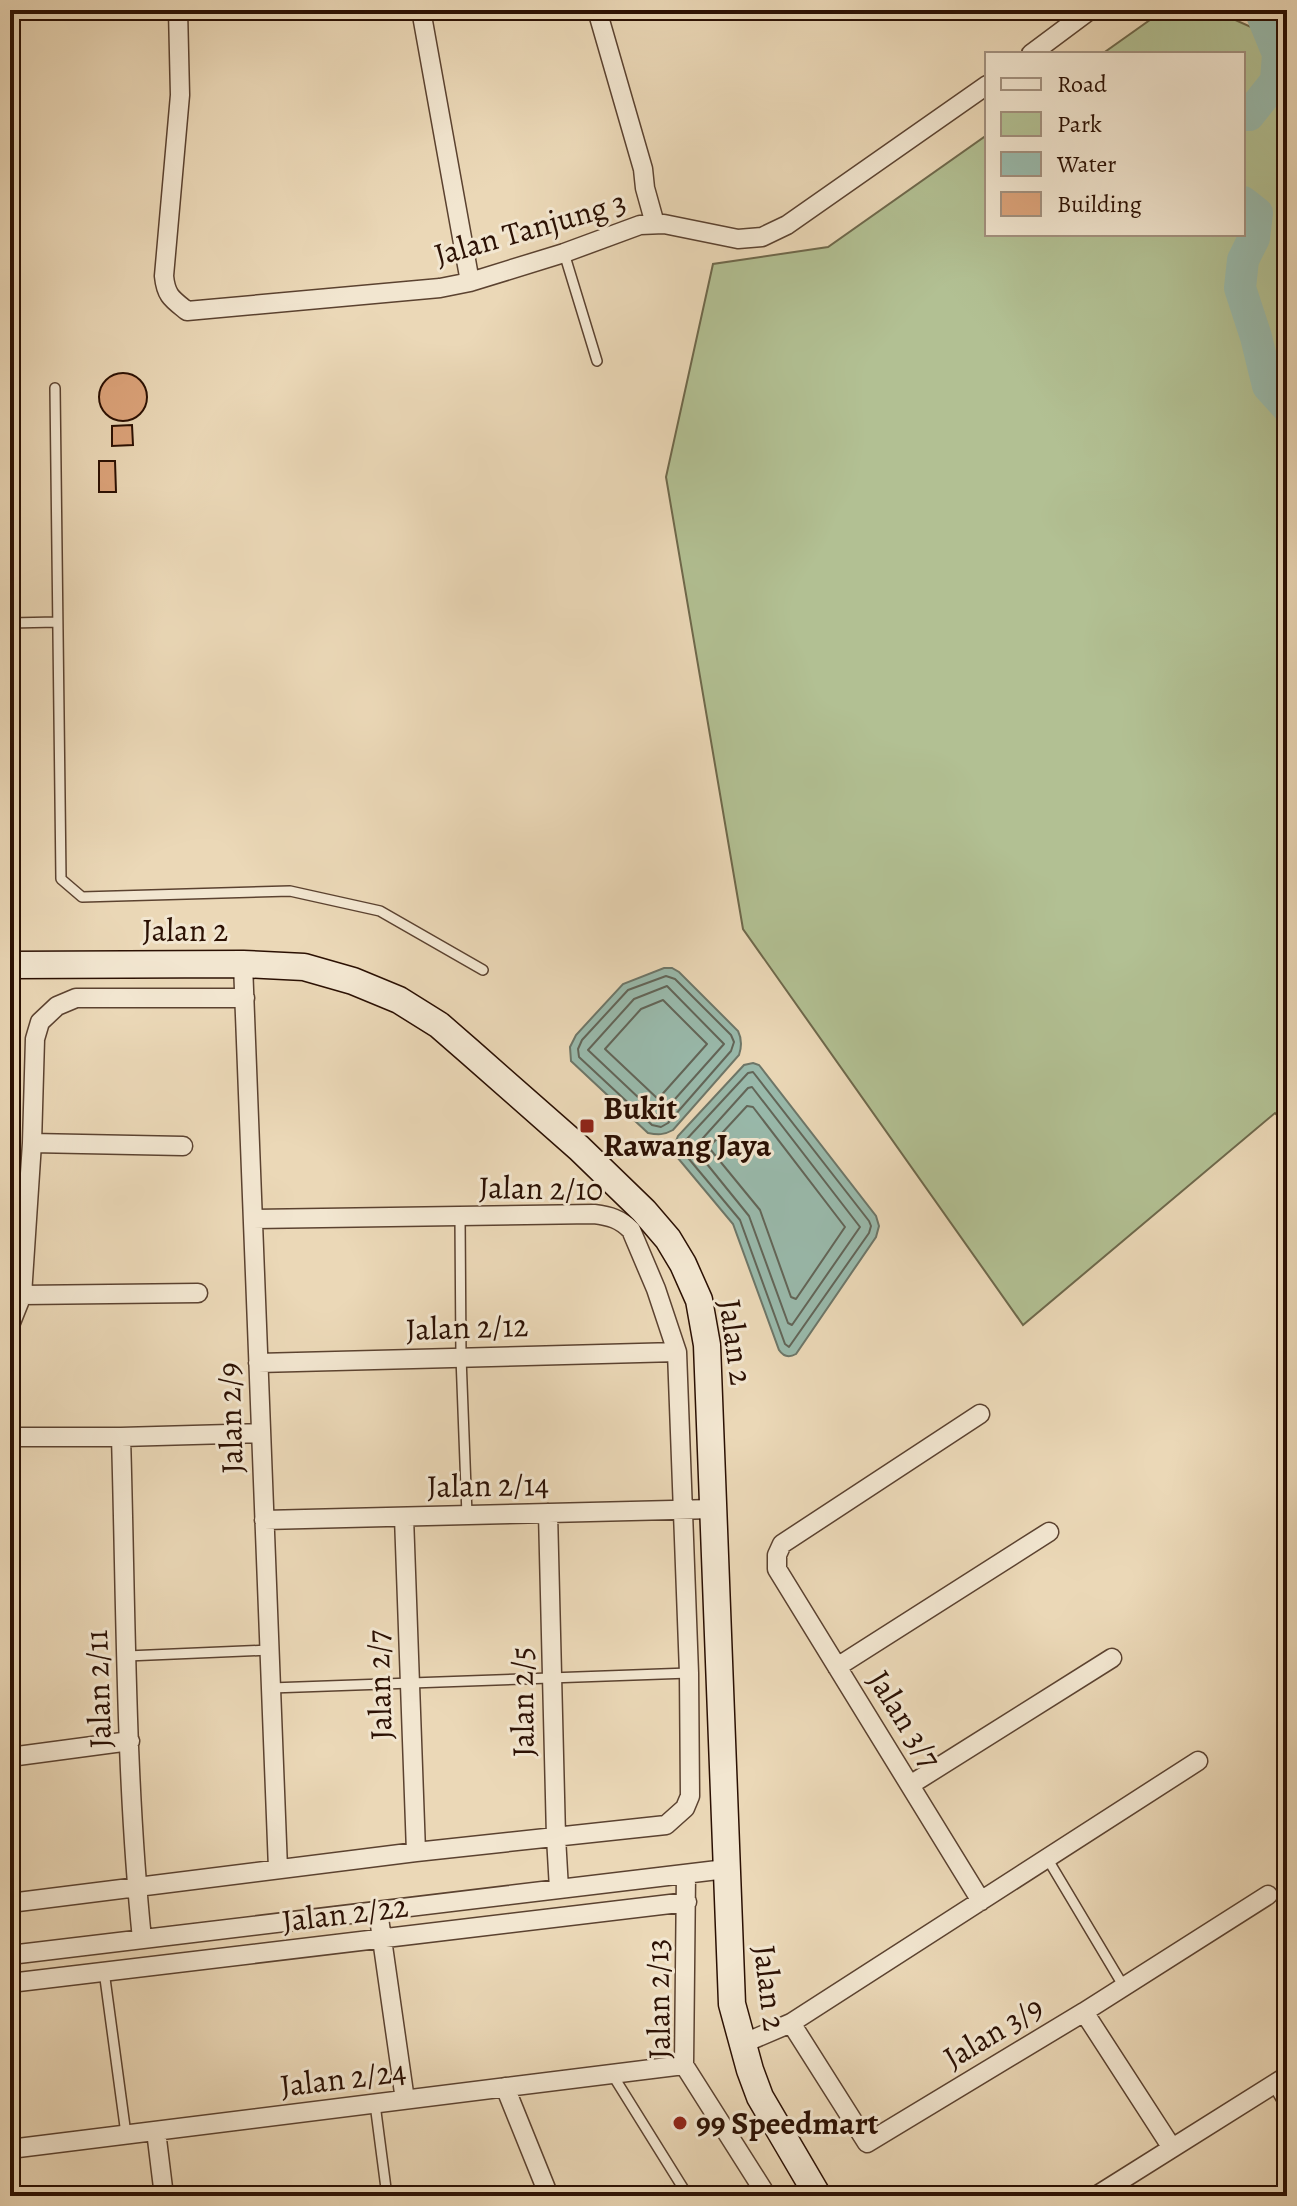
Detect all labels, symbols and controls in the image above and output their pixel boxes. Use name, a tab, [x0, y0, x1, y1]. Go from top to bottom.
legend	[985, 52, 1245, 236]
text: Road	[1057, 68, 1107, 100]
text: Park	[1057, 108, 1102, 140]
text: Water	[1056, 148, 1117, 180]
street label: Jalan Tanjung 3	[429, 180, 631, 276]
text: Building	[1057, 188, 1142, 220]
street label: Jalan 2	[142, 908, 228, 952]
place label: Bukit Rawang Jaya	[603, 1086, 772, 1167]
marker: Bukit Rawang Jaya	[578, 1117, 596, 1135]
street label: Jalan 2/10	[478, 1165, 604, 1211]
street label: Jalan 2	[708, 1296, 764, 1388]
street label: Jalan 2/12	[405, 1303, 529, 1351]
street label: Jalan 2/9	[206, 1362, 254, 1474]
street label: Jalan 2/14	[427, 1462, 549, 1508]
street label: Jalan 2/11	[74, 1629, 122, 1749]
street label: Jalan 2/7	[355, 1629, 403, 1741]
street label: Jalan 2/5	[499, 1646, 545, 1758]
street label: Jalan 3/7	[858, 1661, 953, 1777]
street label: Jalan 2/22	[279, 1883, 411, 1943]
street label: Jalan 2/13	[635, 1938, 681, 2060]
street label: Jalan 2	[743, 1943, 797, 2033]
street label: Jalan 3/9	[935, 1985, 1051, 2079]
street label: Jalan 2/24	[278, 2048, 408, 2108]
place label: 99 Speedmart	[696, 2101, 879, 2145]
marker: 99 Speedmart	[671, 2114, 689, 2132]

